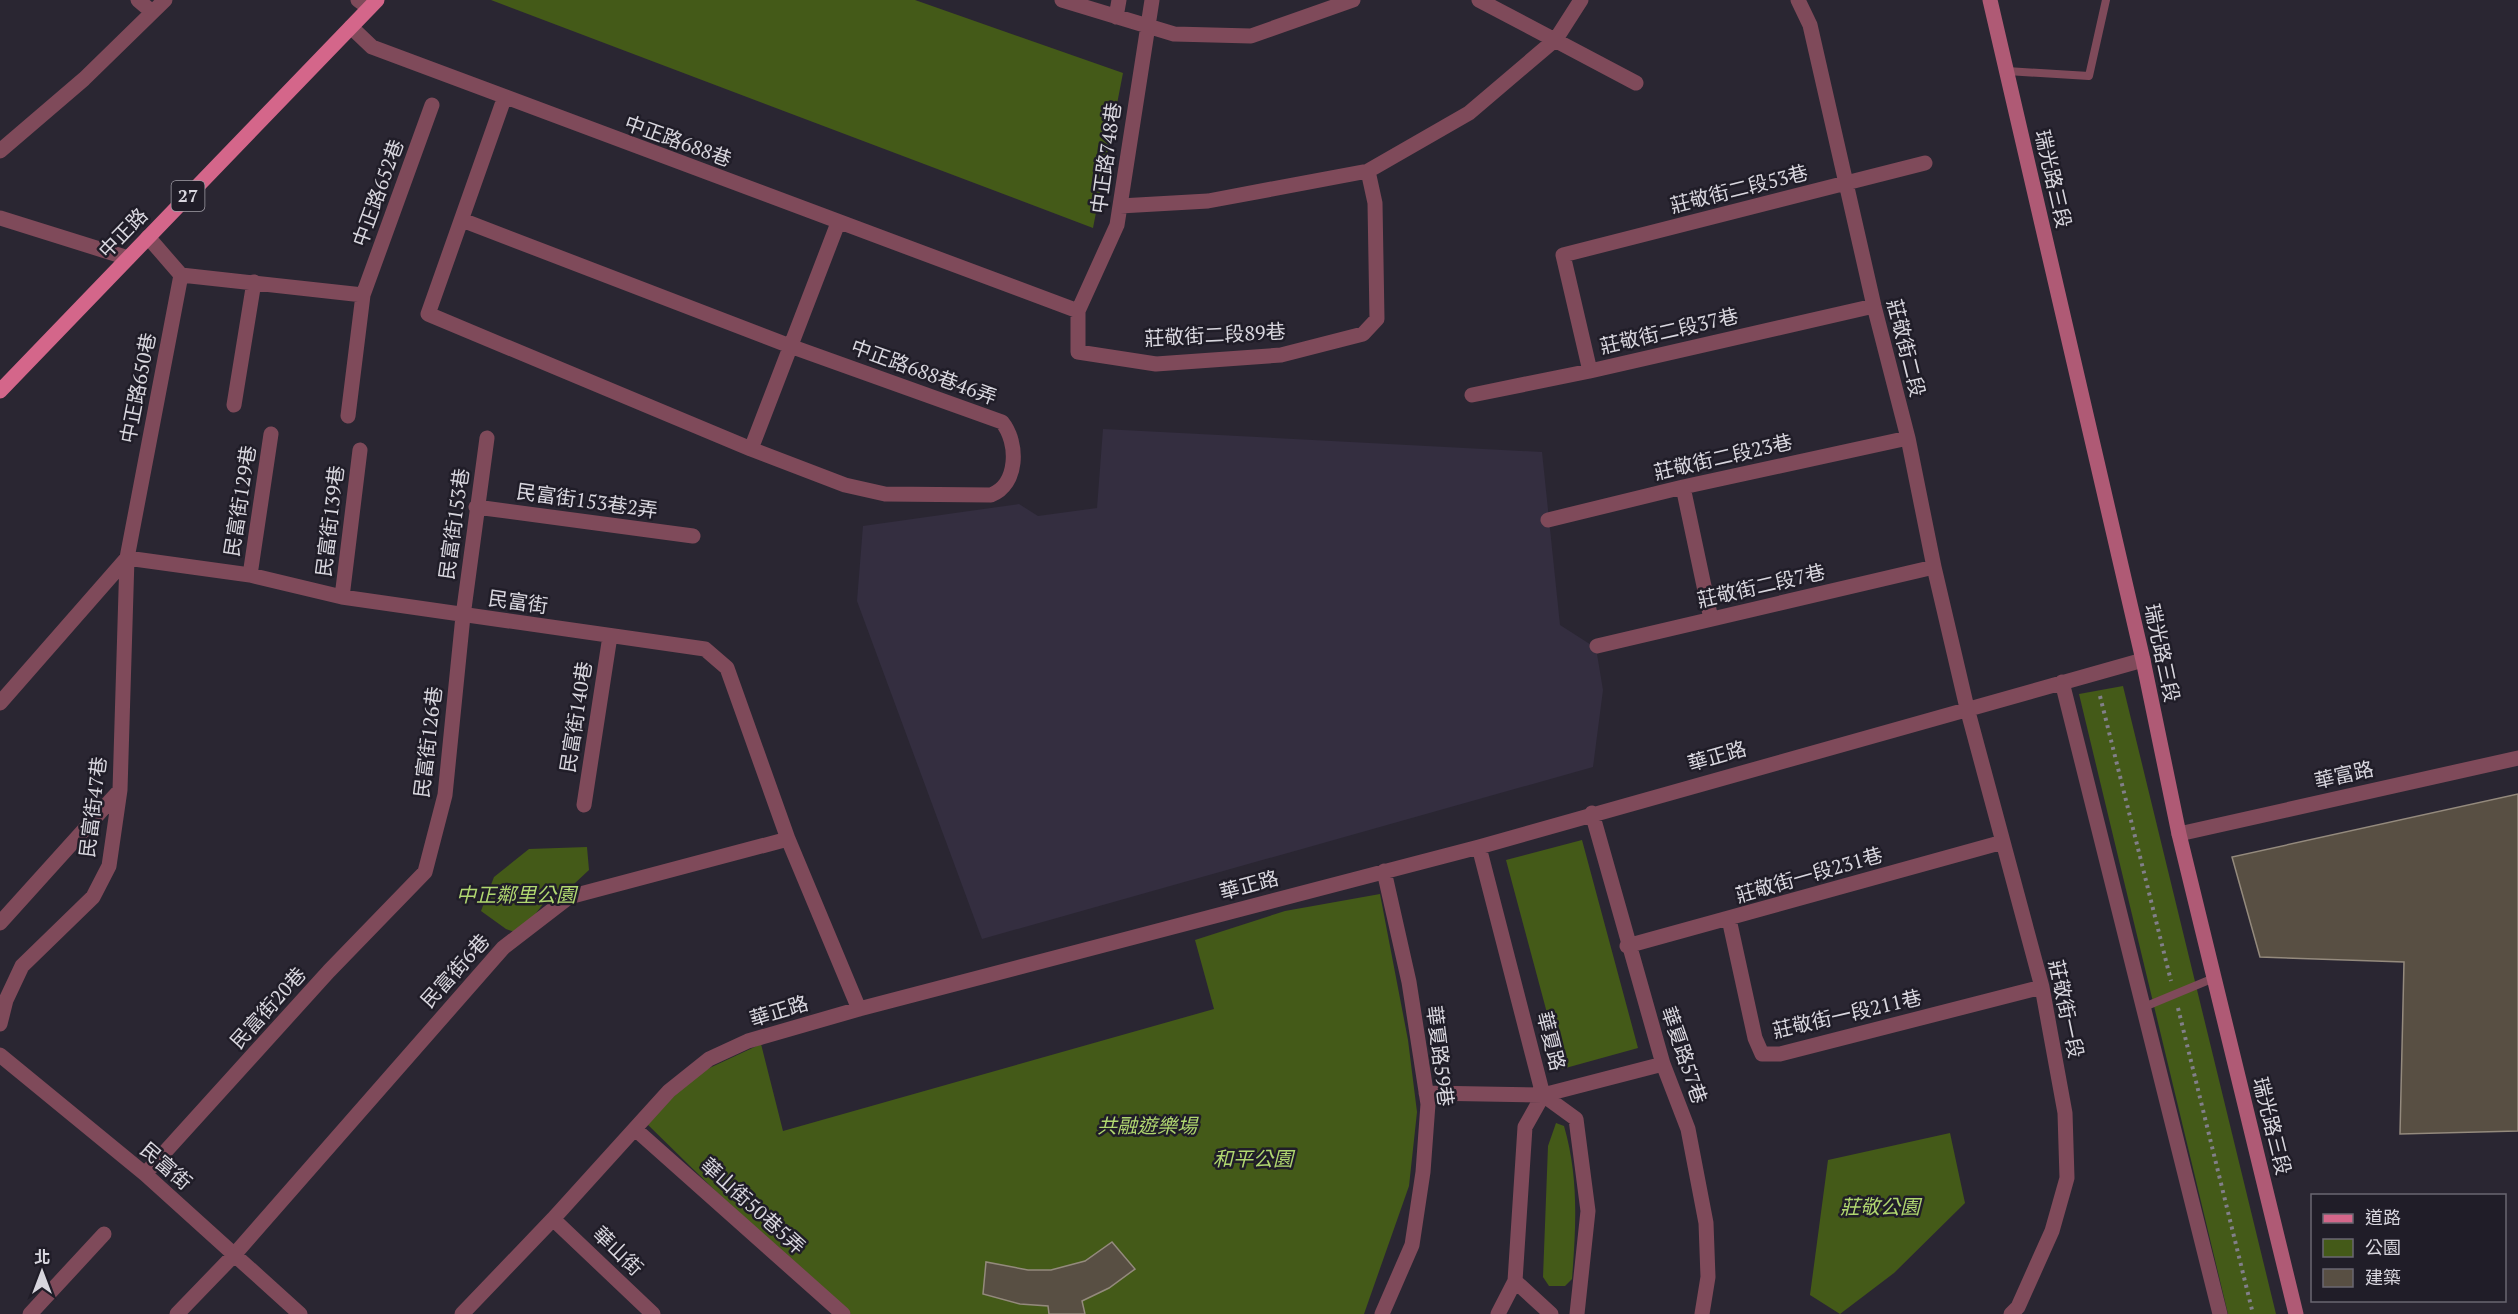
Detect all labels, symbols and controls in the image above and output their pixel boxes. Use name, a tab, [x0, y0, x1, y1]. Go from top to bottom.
street label: 中正路748巷	[1084, 101, 1127, 215]
street label: 中正路688巷	[621, 109, 735, 172]
street label: 瑞光路三段	[2029, 127, 2078, 231]
street label: 中正路652巷	[346, 136, 409, 250]
street label: 莊敬街二段53巷	[1667, 158, 1811, 219]
road number: 27	[172, 181, 204, 211]
street label: 中正路	[92, 202, 153, 264]
street label: 莊敬街二段	[1881, 296, 1932, 400]
street label: 莊敬街二段37巷	[1597, 301, 1741, 360]
street label: 莊敬街二段89巷	[1144, 317, 1286, 352]
street label: 中正路650巷	[114, 330, 161, 445]
street label: 中正路688巷46弄	[848, 333, 1001, 410]
street label: 莊敬街二段23巷	[1651, 427, 1795, 486]
street label: 民富街129巷	[217, 444, 262, 558]
street label: 民富街139巷	[309, 464, 350, 578]
street label: 民富街153巷	[432, 467, 475, 581]
street label: 民富街153巷2弄	[515, 477, 660, 524]
street label: 莊敬街二段7巷	[1694, 558, 1828, 613]
street label: 民富街	[486, 584, 550, 619]
street label: 瑞光路三段	[2139, 601, 2186, 705]
street label: 民富街140巷	[553, 660, 598, 774]
street label: 民富街126巷	[407, 685, 448, 799]
street label: 華正路	[1684, 734, 1749, 777]
street label: 民富街47巷	[73, 755, 112, 859]
street label: 華富路	[2312, 755, 2376, 794]
street label: 莊敬街一段231巷	[1732, 841, 1886, 908]
street label: 華正路	[1216, 864, 1281, 905]
park label: 中正鄰里公園	[456, 881, 579, 908]
street label: 民富街6巷	[414, 928, 495, 1013]
street label: 莊敬街一段	[2043, 957, 2090, 1061]
street label: 民富街20巷	[224, 961, 312, 1054]
street label: 莊敬街一段211巷	[1770, 983, 1924, 1044]
street label: 華正路	[746, 989, 811, 1032]
street label: 華夏路57巷	[1655, 1003, 1714, 1107]
street label: 華夏路59巷	[1421, 1004, 1460, 1108]
street label: 華夏路	[1531, 1009, 1572, 1073]
street label: 瑞光路三段	[2247, 1074, 2298, 1178]
park label: 共融遊樂場	[1097, 1112, 1199, 1139]
street label: 民富街	[135, 1136, 198, 1195]
park label: 和平公園	[1213, 1145, 1296, 1172]
street label: 華山街50巷5弄	[695, 1151, 811, 1260]
park label: 莊敬公園	[1840, 1193, 1923, 1220]
legend	[2311, 1194, 2506, 1302]
text: 道路	[2365, 1205, 2401, 1229]
street label: 華山街	[587, 1220, 649, 1281]
text: 公園	[2365, 1235, 2401, 1259]
north arrow	[12, 1242, 72, 1302]
text: 北	[34, 1246, 50, 1268]
text: 建築	[2365, 1265, 2401, 1289]

